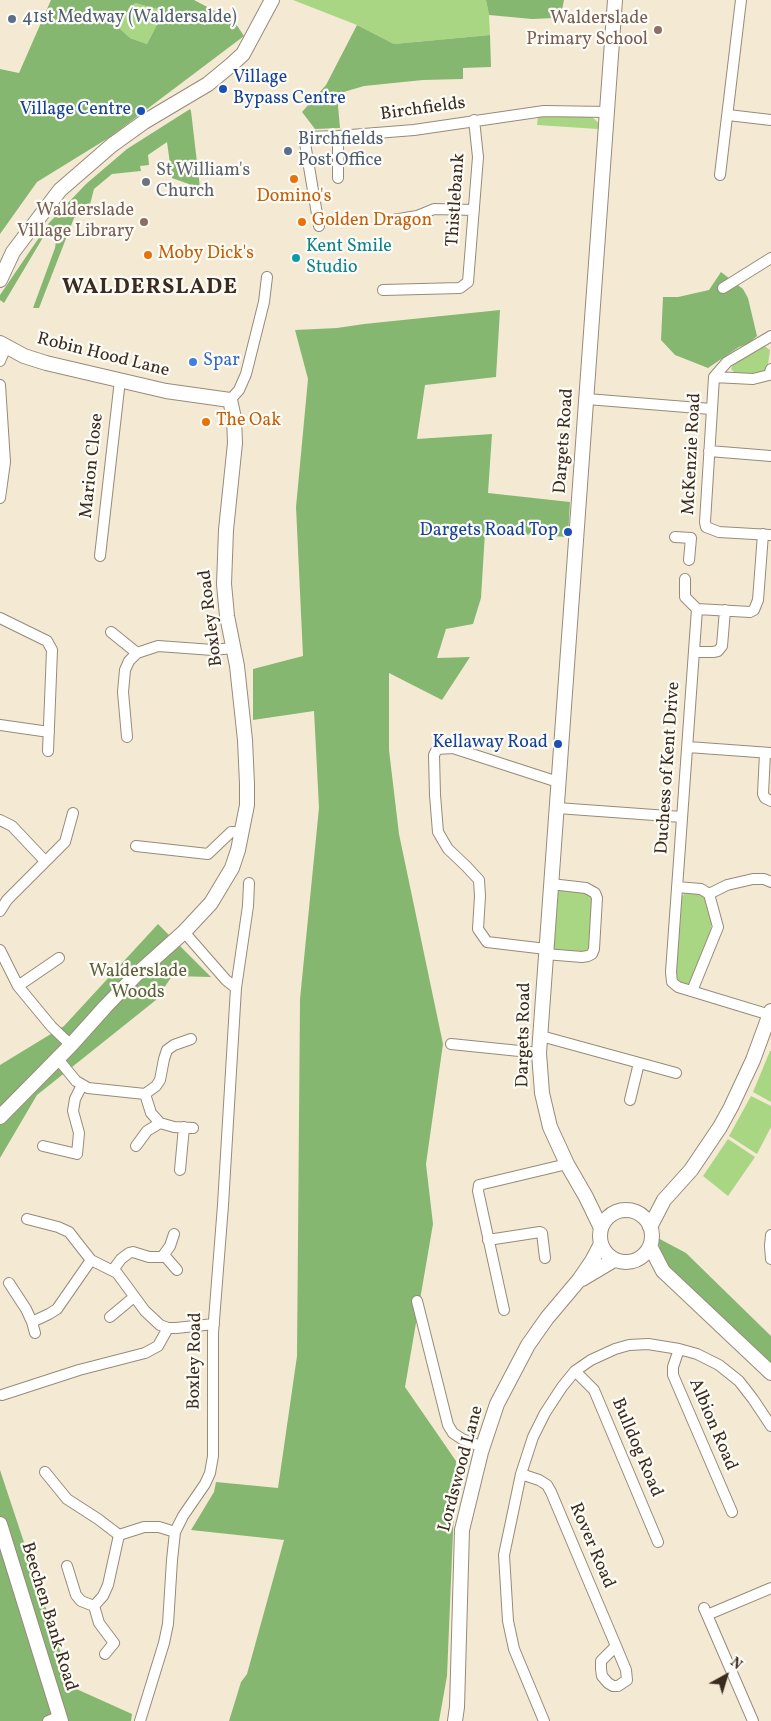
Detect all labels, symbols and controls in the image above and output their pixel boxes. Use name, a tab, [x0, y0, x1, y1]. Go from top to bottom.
place label: 41st Medway (Waldersalde)	[22, 8, 237, 30]
place label: Walderslade Primary School	[526, 9, 648, 52]
marker: 41st Medway (Waldersalde)	[6, 13, 18, 25]
marker: Walderslade Primary School	[652, 24, 664, 36]
place label: Village Bypass Centre	[233, 68, 346, 110]
marker: Village Bypass Centre	[217, 83, 229, 95]
street label: Birchfields	[379, 93, 467, 127]
place label: Village Centre	[20, 100, 131, 122]
marker: Village Centre	[135, 105, 147, 117]
place label: Birchfields Post Office	[298, 130, 384, 172]
marker: Birchfields Post Office	[282, 145, 294, 157]
street label: Thistlebank	[443, 153, 471, 247]
place label: St William's Church	[156, 161, 250, 203]
marker: Domino's	[288, 173, 300, 185]
marker: St William's Church	[140, 176, 152, 188]
place label: Domino's	[257, 187, 331, 209]
place label: Walderslade Village Library	[17, 201, 134, 243]
place label: Golden Dragon	[312, 211, 432, 233]
marker: Walderslade Village Library	[138, 216, 150, 228]
marker: Golden Dragon	[296, 216, 308, 228]
place label: Kent Smile Studio	[306, 237, 392, 280]
place label: Moby Dick's	[158, 244, 254, 266]
marker: Moby Dick's	[142, 249, 154, 261]
marker: Kent Smile Studio	[290, 252, 302, 264]
district label: WALDERSLADE	[61, 276, 239, 302]
street label: Robin Hood Lane	[35, 329, 171, 383]
place label: Spar	[203, 351, 240, 373]
marker: Spar	[187, 356, 199, 368]
street label: Dargets Road	[551, 388, 579, 494]
street label: McKenzie Road	[679, 392, 707, 516]
place label: The Oak	[216, 411, 281, 433]
street label: Marion Close	[77, 412, 109, 520]
marker: The Oak	[200, 416, 212, 428]
place label: Dargets Road Top	[420, 521, 558, 543]
marker: Dargets Road Top	[562, 526, 574, 538]
street label: Boxley Road	[195, 568, 229, 668]
street label: Duchess of Kent Drive	[652, 681, 686, 855]
place label: Kellaway Road	[432, 733, 548, 755]
marker: Kellaway Road	[552, 738, 564, 750]
park label: Walderslade Woods	[89, 962, 187, 1004]
street label: Dargets Road	[513, 982, 537, 1088]
street label: Boxley Road	[184, 1312, 208, 1410]
street label: Albion Road	[683, 1376, 741, 1474]
street label: Bulldog Road	[605, 1395, 667, 1501]
street label: Lordswood Lane	[435, 1404, 489, 1534]
street label: Rover Road	[563, 1500, 619, 1592]
street label: Beechen Bank Road	[15, 1540, 81, 1694]
north arrow	[701, 1651, 751, 1701]
text: N	[726, 1653, 746, 1675]

